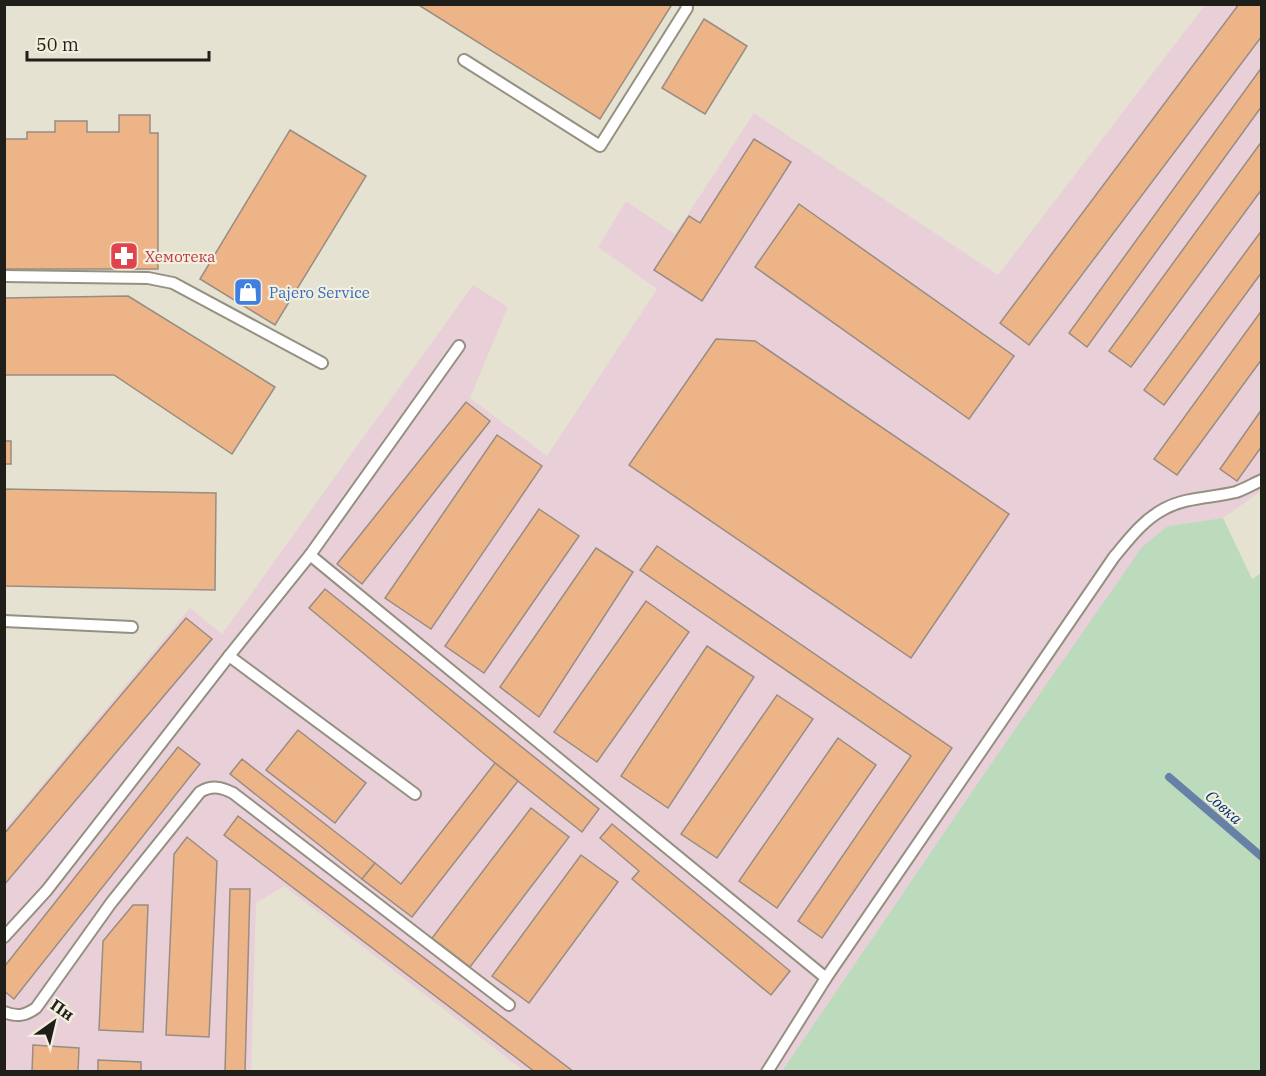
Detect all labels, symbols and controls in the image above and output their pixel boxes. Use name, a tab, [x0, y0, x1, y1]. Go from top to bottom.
scale bar	[27, 24, 208, 62]
text: 50 m	[36, 33, 79, 56]
pharmacy icon: Хемотека	[108, 240, 140, 272]
place label: Хемотека	[145, 247, 215, 266]
shop icon: Pajero Service	[232, 276, 264, 308]
place label: Pajero Service	[269, 283, 370, 302]
water label: Совка	[1202, 786, 1247, 829]
north arrow	[24, 992, 84, 1052]
text: Пн	[47, 995, 78, 1025]

